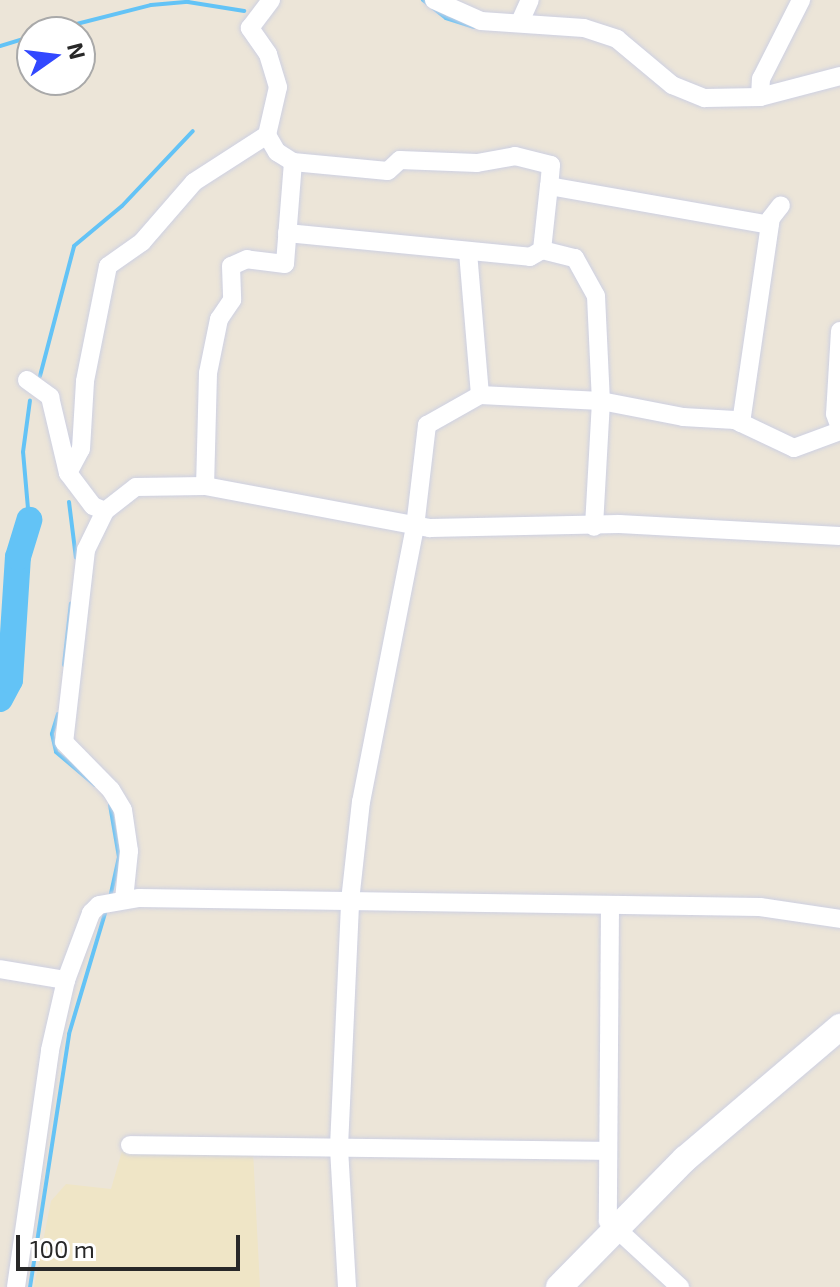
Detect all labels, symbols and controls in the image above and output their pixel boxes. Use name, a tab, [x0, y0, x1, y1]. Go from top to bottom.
north arrow	[16, 16, 96, 96]
text: N	[63, 40, 92, 62]
scale bar	[20, 1219, 244, 1269]
text: 100 m	[30, 1234, 95, 1263]

